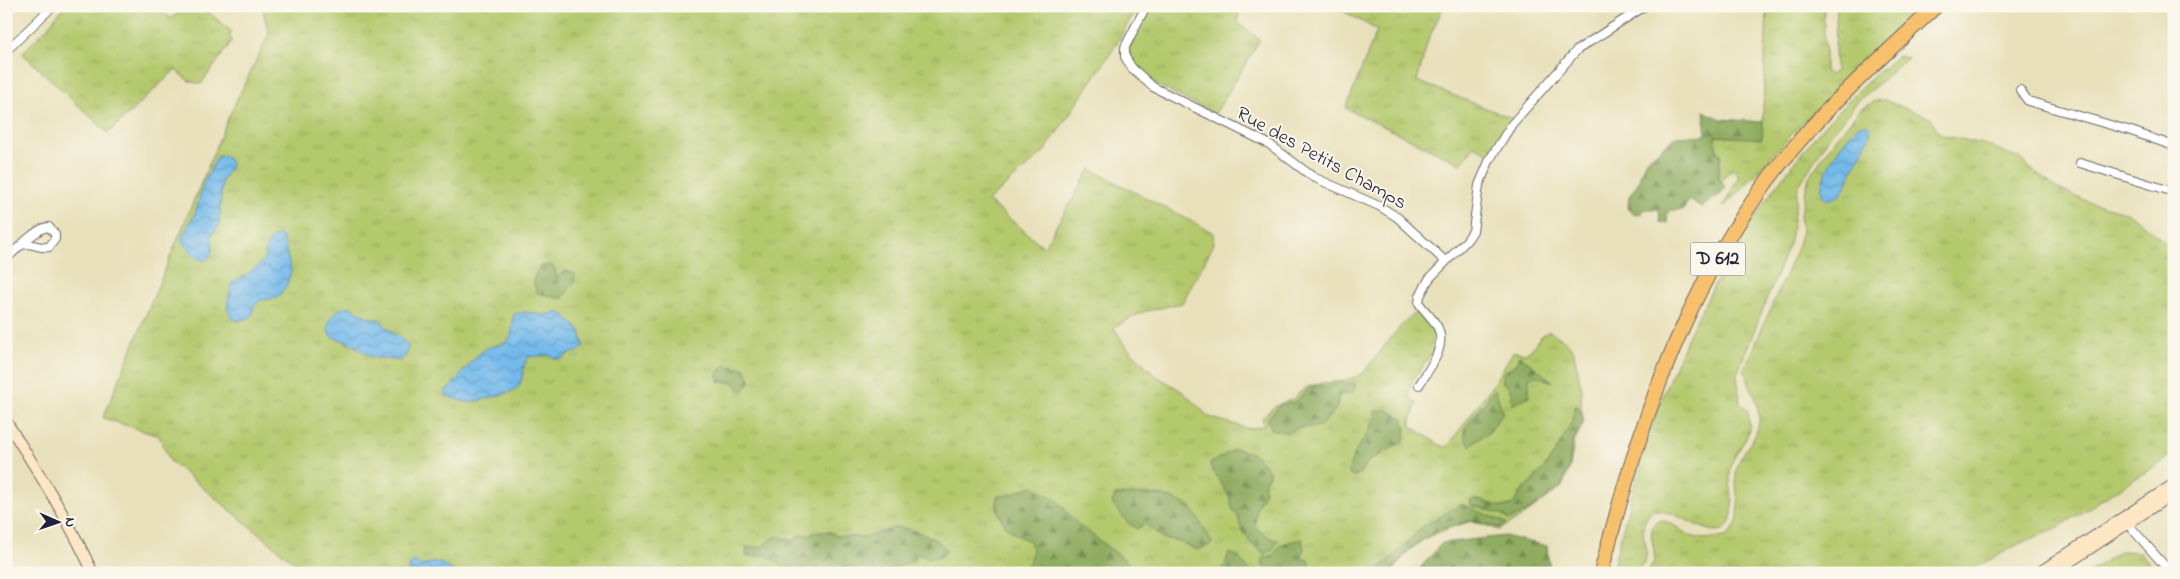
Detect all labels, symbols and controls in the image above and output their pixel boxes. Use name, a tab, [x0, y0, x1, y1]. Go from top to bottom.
street label: Rue des Petits Champs	[1230, 100, 1412, 218]
road number: D 612	[1690, 242, 1746, 276]
north arrow	[32, 496, 82, 546]
text: N	[59, 517, 80, 527]

